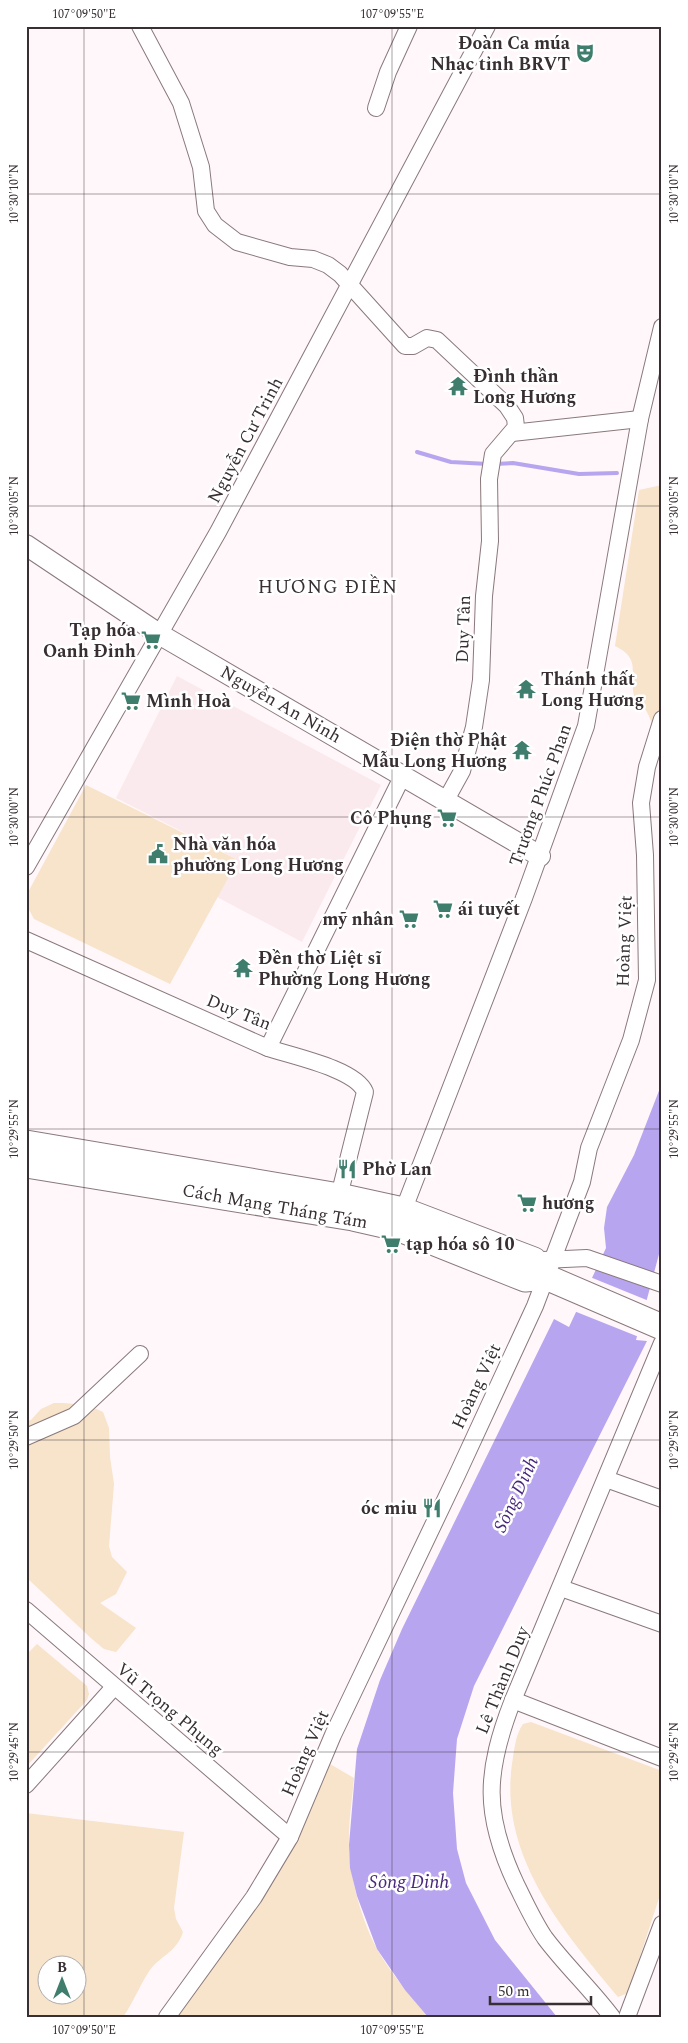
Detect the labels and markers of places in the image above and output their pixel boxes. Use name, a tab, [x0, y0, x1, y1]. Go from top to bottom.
place label: Đoàn Ca múa Nhạc tỉnh BRVT	[430, 30, 571, 78]
theatre icon: Đoàn Ca múa Nhạc tỉnh BRVT	[574, 42, 596, 64]
place label: Đình thần Long Hương	[473, 363, 576, 411]
temple icon: Đình thần Long Hương	[447, 375, 469, 397]
place label: Tạp hóa Oanh Đỉnh	[43, 617, 137, 665]
supermarket icon: Tạp hóa Oanh Đỉnh	[140, 629, 162, 651]
place label: Thánh thất Long Hương	[541, 666, 644, 714]
temple icon: Thánh thất Long Hương	[515, 678, 537, 700]
place label: Mình Hoà	[146, 688, 232, 715]
supermarket icon: Mình Hoà	[120, 690, 142, 712]
place label: Điện thờ Phật Mẫu Long Hương	[362, 727, 507, 775]
temple icon: Điện thờ Phật Mẫu Long Hương	[511, 739, 533, 761]
place label: Cô Phụng	[350, 805, 432, 832]
supermarket icon: Cô Phụng	[436, 807, 458, 829]
place label: Nhà văn hóa phường Long Hương	[173, 831, 344, 879]
public building icon: Nhà văn hóa phường Long Hương	[147, 843, 169, 865]
place label: ái tuyết	[458, 896, 520, 923]
supermarket icon: ái tuyết	[432, 898, 454, 920]
place label: mỹ nhân	[322, 906, 394, 933]
supermarket icon: mỹ nhân	[398, 908, 420, 930]
place label: Đền thờ Liệt sĩ Phường Long Hương	[258, 945, 430, 993]
temple icon: Đền thờ Liệt sĩ Phường Long Hương	[232, 957, 254, 979]
place label: Phở Lan	[362, 1156, 432, 1183]
restaurant icon: Phở Lan	[336, 1158, 358, 1180]
place label: hương	[542, 1190, 594, 1217]
supermarket icon: hương	[516, 1192, 538, 1214]
place label: tạp hóa sô 10	[406, 1231, 515, 1258]
supermarket icon: tạp hóa sô 10	[380, 1233, 402, 1255]
place label: óc miu	[361, 1495, 417, 1522]
restaurant icon: óc miu	[421, 1497, 443, 1519]

